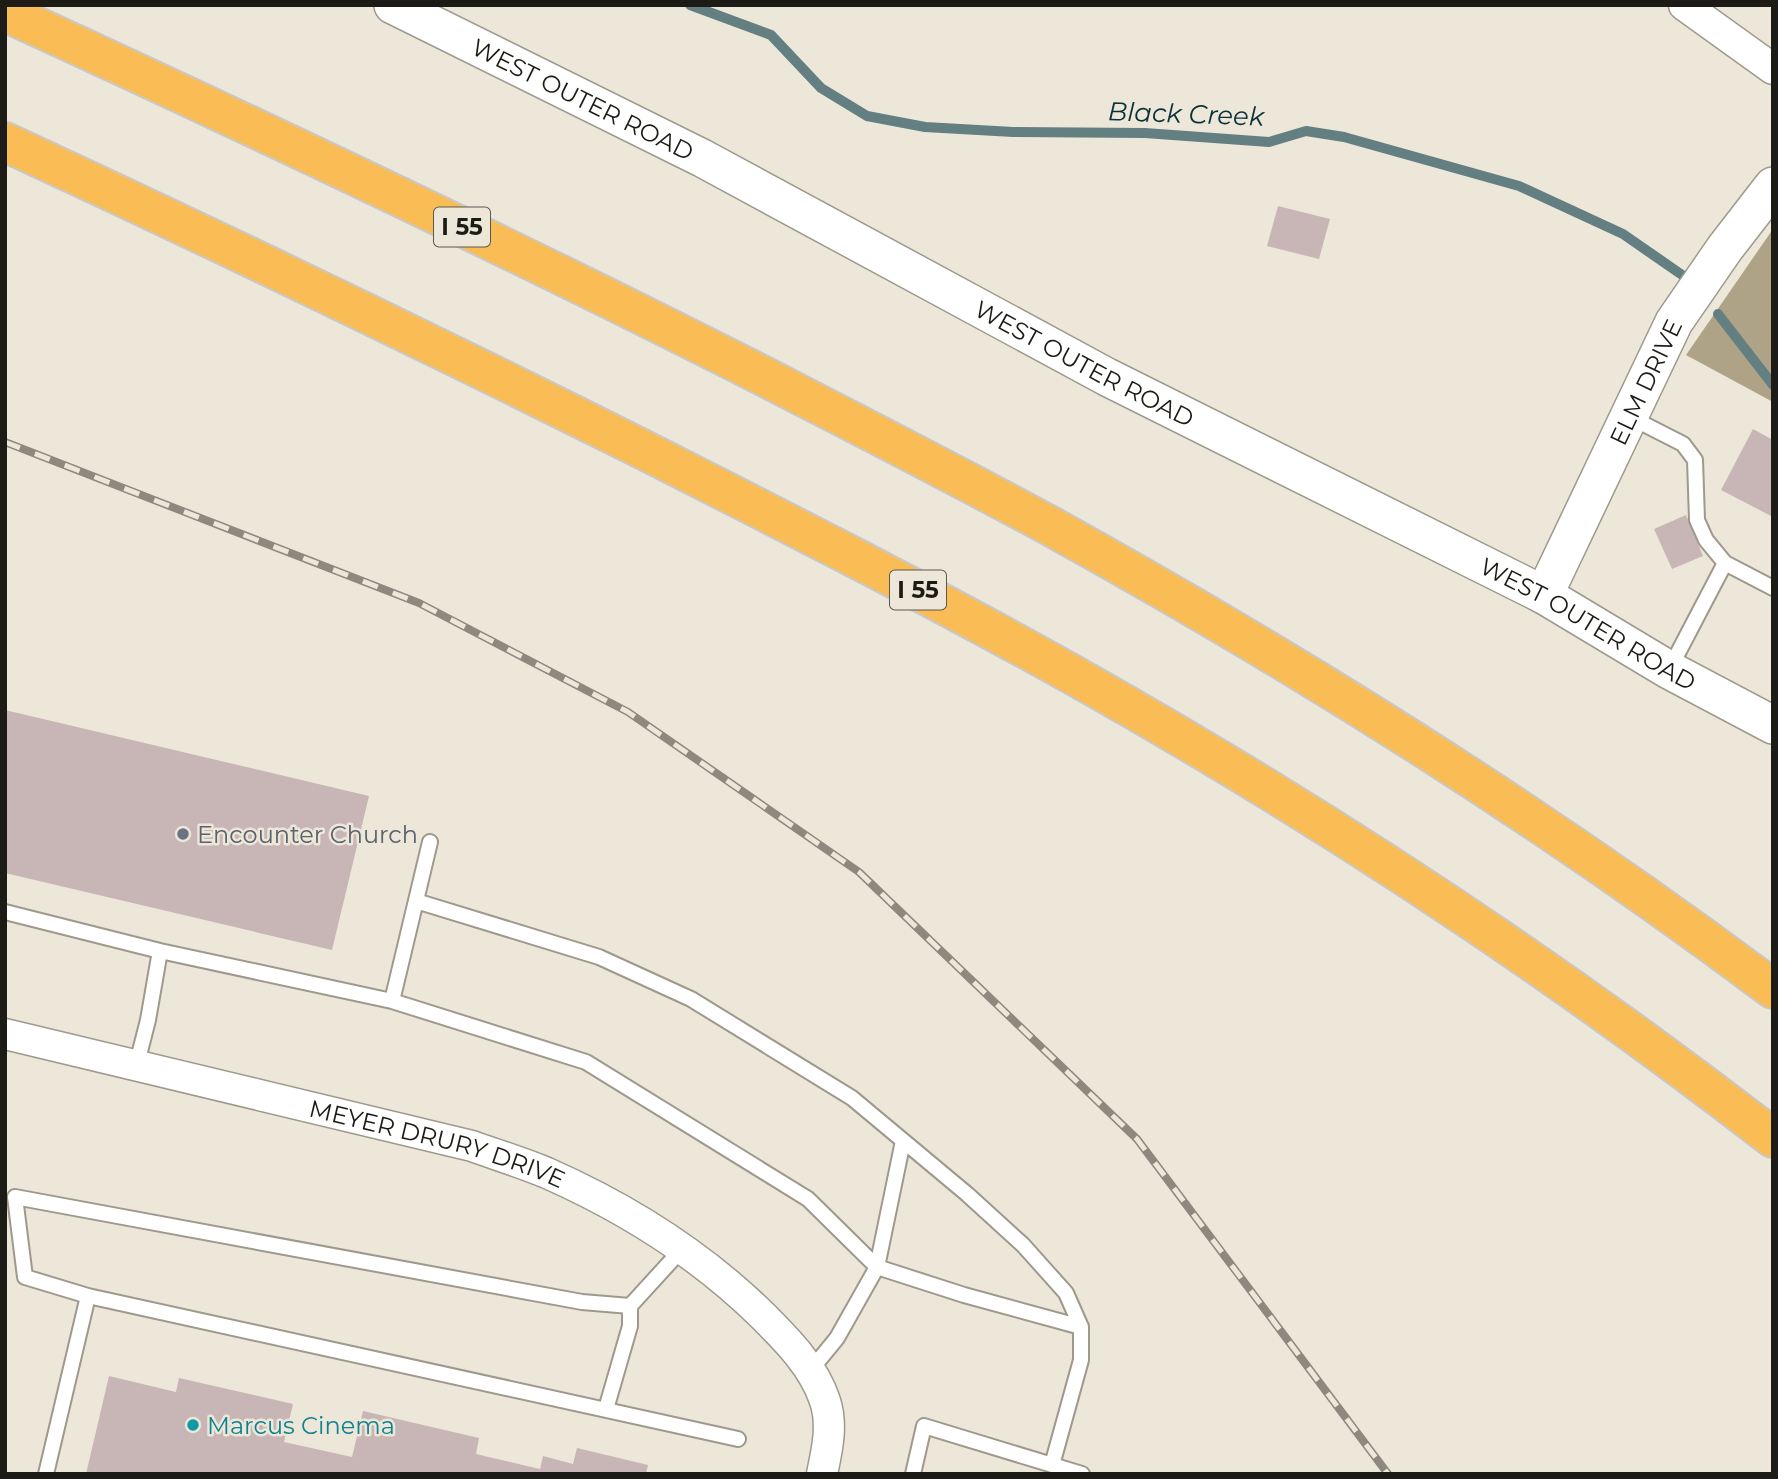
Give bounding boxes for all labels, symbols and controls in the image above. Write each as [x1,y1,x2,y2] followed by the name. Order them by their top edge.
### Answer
[467,32,699,166] street label: WEST OUTER ROAD
[1107,95,1266,133] water label: Black Creek
[434,208,490,246] road number: I 55
[970,294,1199,433] street label: WEST OUTER ROAD
[1603,314,1688,450] street label: ELM DRIVE
[1475,551,1701,696] street label: WEST OUTER ROAD
[890,570,946,610] road number: I 55
[197,820,418,849] place label: Encounter Church
[175,826,191,842] marker: Encounter Church
[307,1093,570,1194] street label: MEYER DRURY DRIVE
[207,1411,395,1440] place label: Marcus Cinema
[185,1417,201,1433] marker: Marcus Cinema

